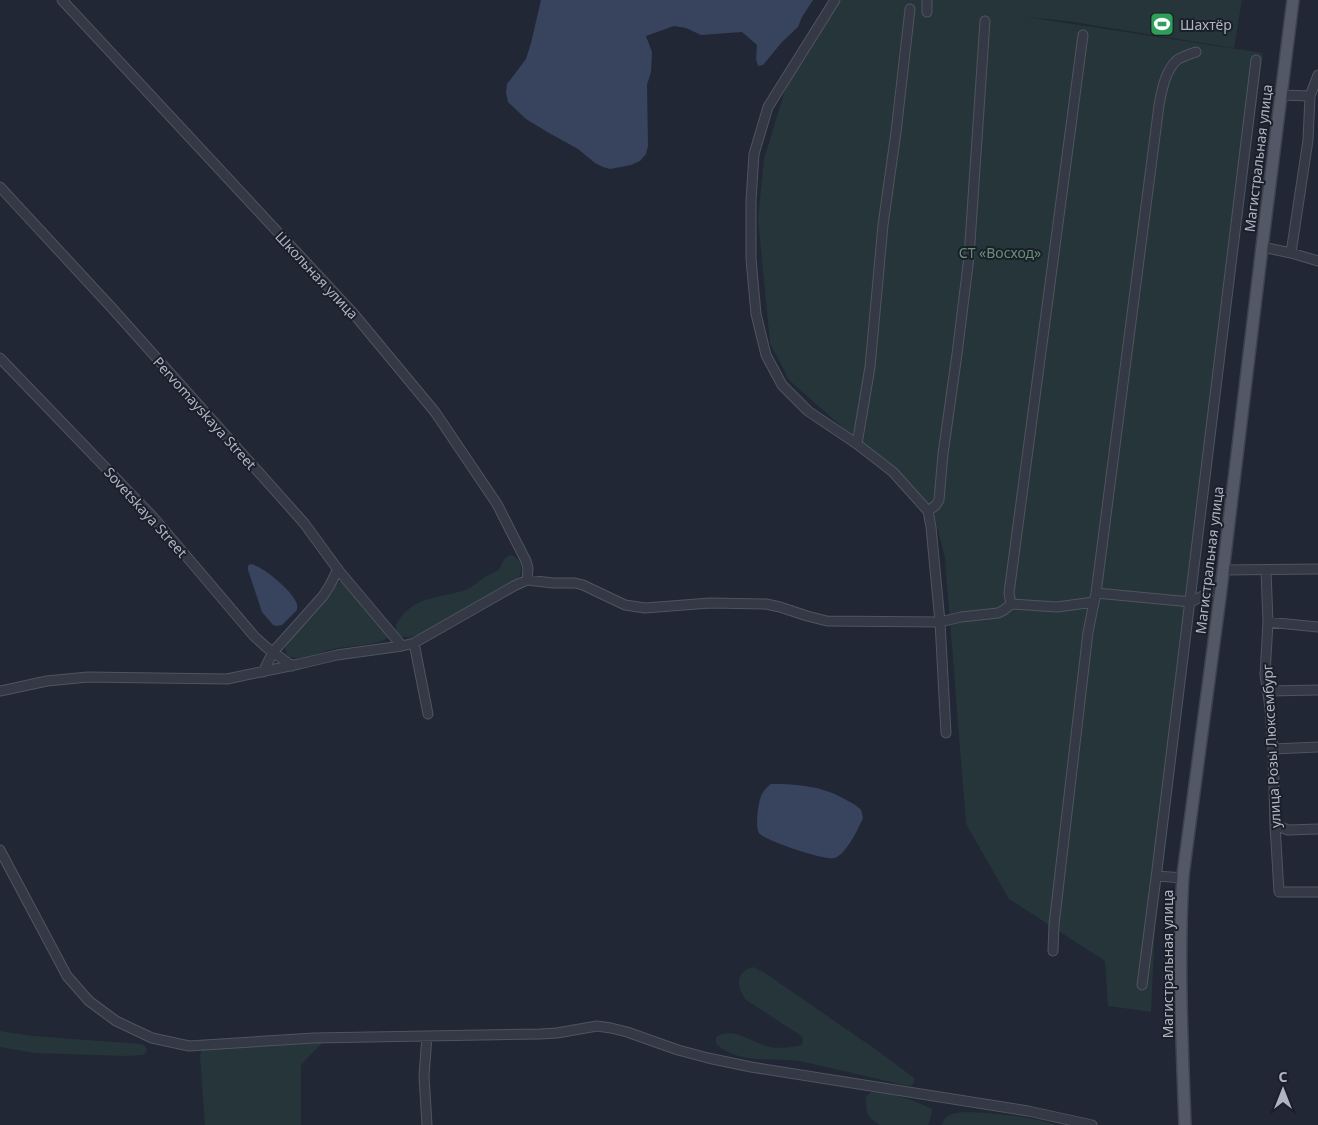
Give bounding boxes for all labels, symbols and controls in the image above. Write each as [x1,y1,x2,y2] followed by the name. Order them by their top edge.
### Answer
[1149,11,1175,37] sports icon: Шахтёр
[1180,15,1232,34] place label: Шахтёр
[1240,83,1276,233] street label: Магистральная улица
[271,227,363,323] street label: Школьная улица
[959,243,1041,262] park label: СТ «Восход»
[149,353,261,473] street label: Pervomayskaya Street
[100,463,192,561] street label: Sovetskaya Street
[1191,485,1227,635] street label: Магистральная улица
[1257,664,1285,828] street label: улица Розы Люксембург
[1158,890,1177,1038] street label: Магистральная улица
[1258,1065,1308,1115] north arrow
[1278,1067,1288,1086] text: С

